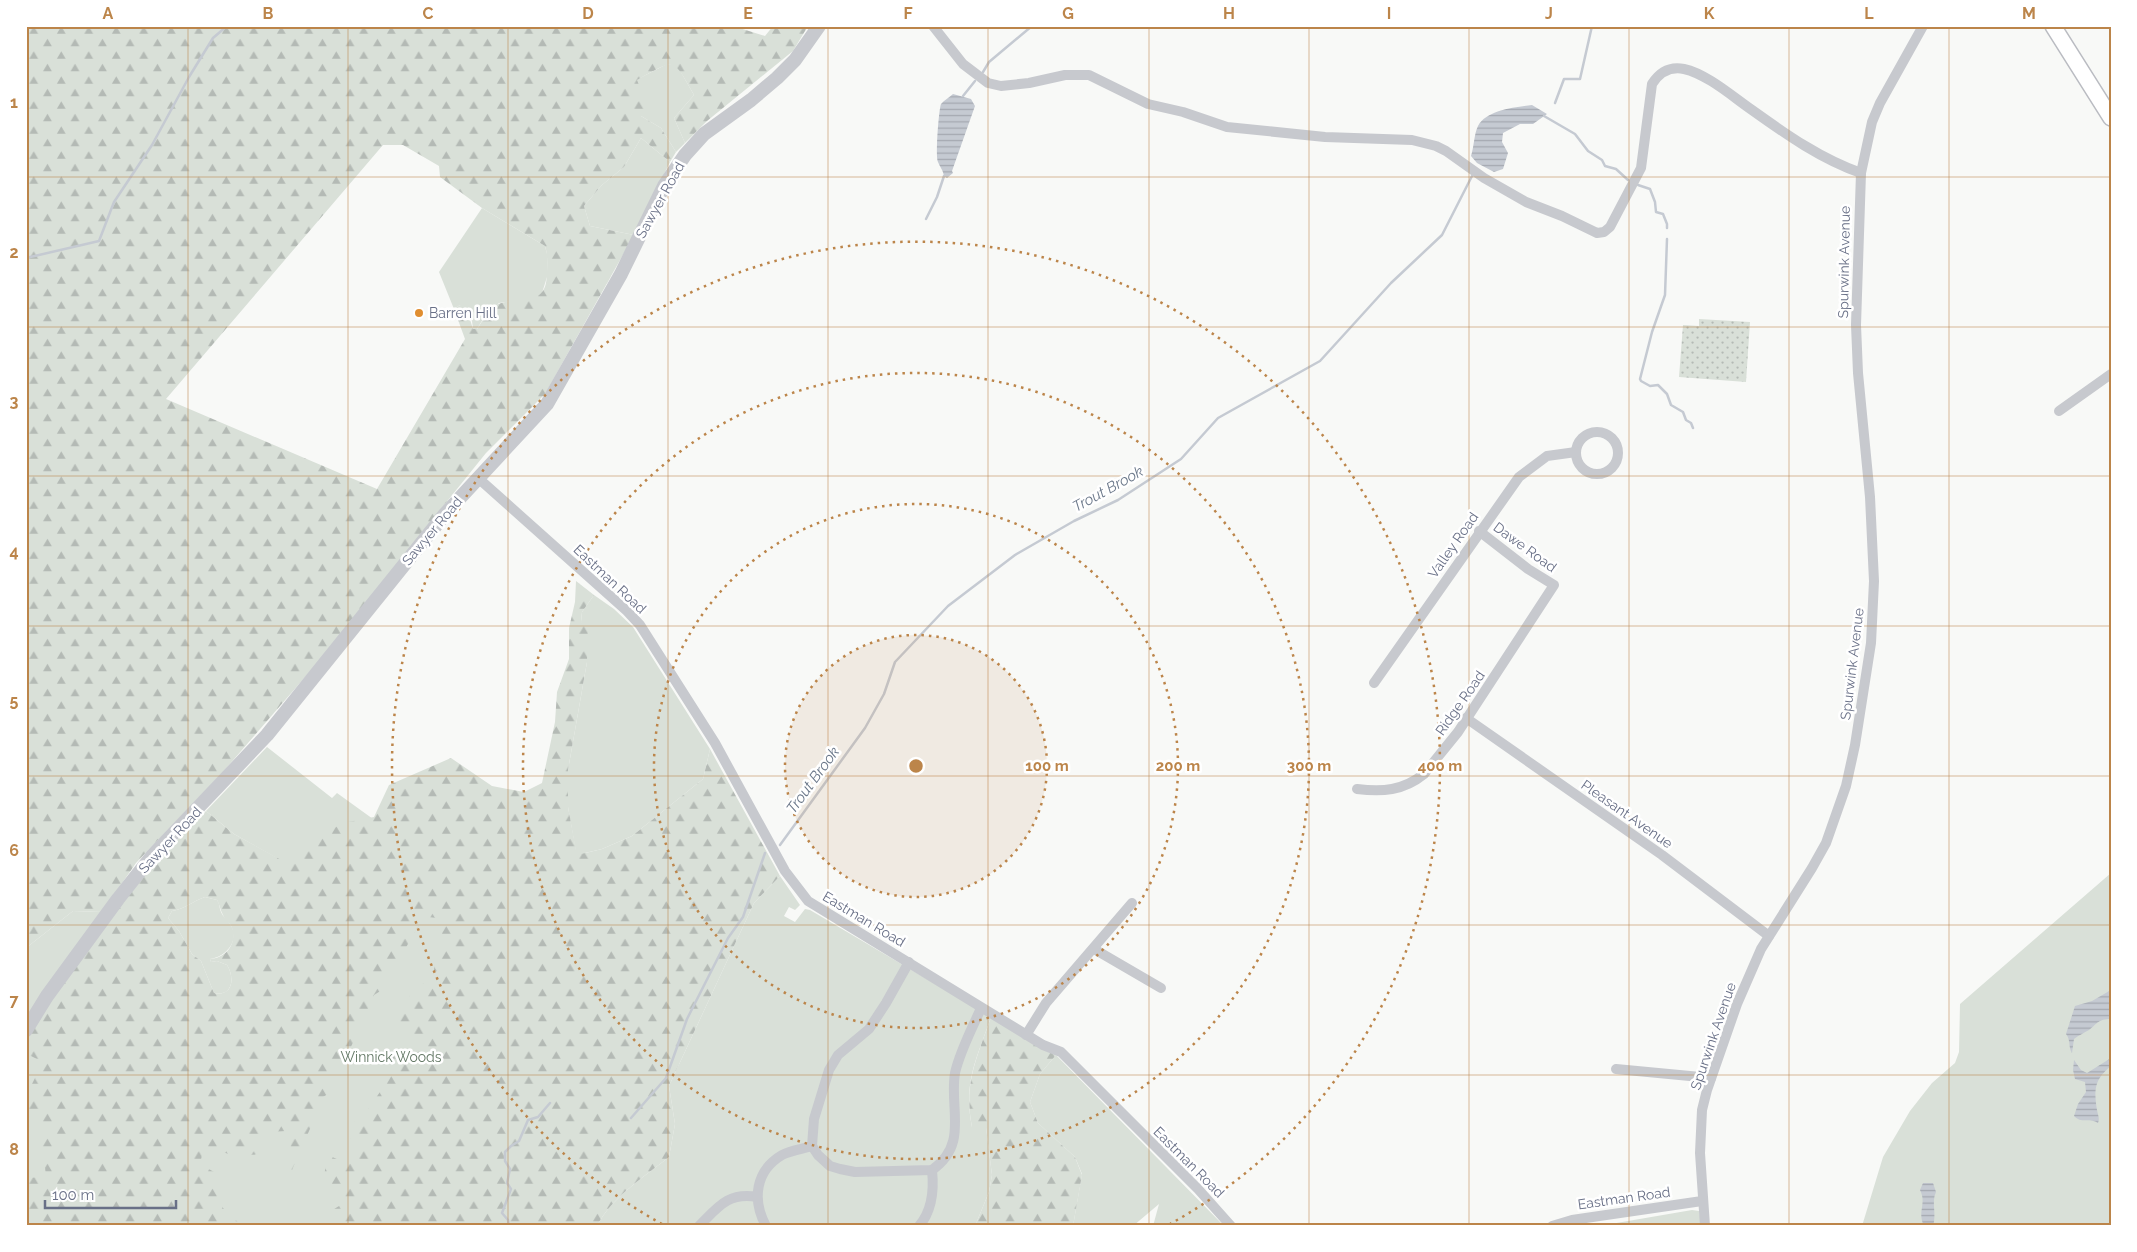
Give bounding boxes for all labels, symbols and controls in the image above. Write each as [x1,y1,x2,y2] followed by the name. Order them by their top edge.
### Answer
[103,4,114,23] text: A
[263,4,274,23] text: B
[423,4,434,23] text: C
[582,4,594,23] text: D
[743,4,753,23] text: E
[903,4,913,23] text: F
[1062,4,1074,23] text: G
[1223,4,1235,23] text: H
[1387,4,1391,23] text: I
[1545,4,1553,23] text: J
[1704,4,1715,23] text: K
[1864,4,1874,23] text: L
[2022,4,2036,23] text: M
[10,93,18,112] text: 1
[633,159,687,241] street label: Sawyer Road
[1835,206,1853,318] street label: Spurwink Avenue
[9,243,19,262] text: 2
[429,305,497,321] place label: Barren Hill
[413,307,425,319] marker: Barren Hill
[10,392,19,411] text: 3
[1070,462,1146,516] water label: Trout Brook
[399,493,465,569] street label: Sawyer Road
[1425,509,1481,581] street label: Valley Road
[1490,519,1560,575] street label: Dawe Road
[570,541,650,617] street label: Eastman Road
[9,542,19,561] text: 4
[1837,607,1867,721] street label: Spurwink Avenue
[1432,668,1488,738] street label: Ridge Road
[10,691,19,710] text: 5
[783,743,843,817] water label: Trout Brook
[907,757,925,775] centre of rings
[1025,757,1069,775] text: 100 m
[1156,757,1200,775] text: 200 m
[1287,757,1331,775] text: 300 m
[1418,757,1462,775] text: 400 m
[1578,777,1676,851] street label: Pleasant Avenue
[135,804,205,876] street label: Sawyer Road
[9,841,19,860] text: 6
[820,888,908,950] street label: Eastman Road
[1687,980,1739,1092] street label: Spurwink Avenue
[10,991,19,1010] text: 7
[340,1049,442,1065] park label: Winnick Woods
[1150,1123,1228,1201] street label: Eastman Road
[9,1140,19,1159] text: 8
[45,1177,176,1209] scale bar
[1577,1184,1671,1212] street label: Eastman Road
[52,1186,94,1204] text: 100 m

